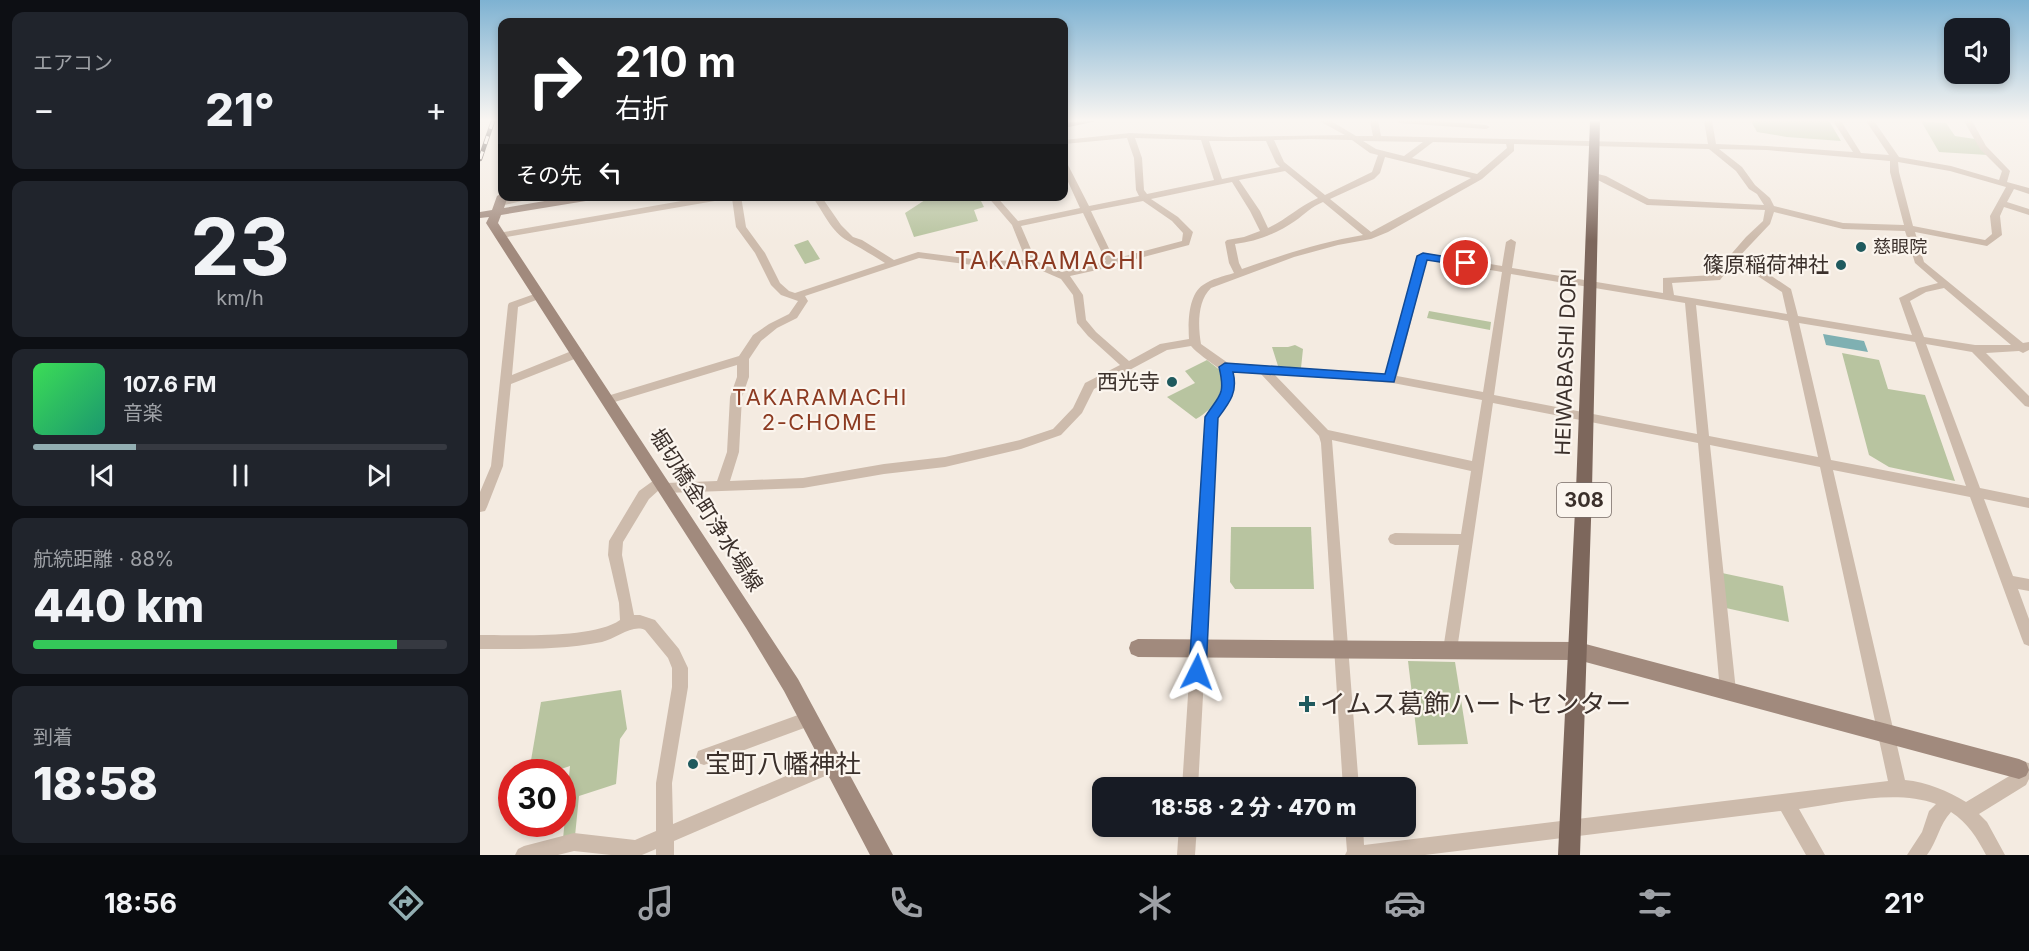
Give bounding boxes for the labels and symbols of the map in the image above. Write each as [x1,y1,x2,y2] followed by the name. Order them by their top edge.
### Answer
[1873,236,1927,257] place label: 慈眼院
[1440,237,1491,288] pin
[1854,240,1868,254] marker: 慈眼院
[955,246,1145,275] district label: TAKARAMACHI
[1703,252,1829,277] place label: 篠原稲荷神社
[1834,258,1848,272] marker: 篠原稲荷神社
[1550,268,1581,456] street label: HEIWABASHI DORI
[1097,369,1160,394] place label: 西光寺
[1165,375,1179,389] marker: 西光寺
[732,384,908,435] district label: TAKARAMACHI 2-CHOME
[644,424,768,596] street label: 堀切橋金町浄水場線
[1557,483,1611,517] road number: 308
[1165,640,1229,704] position arrow
[1320,688,1631,719] place label: イムス葛飾ハートセンター
[1298,695,1316,713] marker: イムス葛飾ハートセンター
[705,748,861,779] place label: 宝町八幡神社
[686,757,700,771] marker: 宝町八幡神社
[498,759,576,837] speed limit sign: 30

